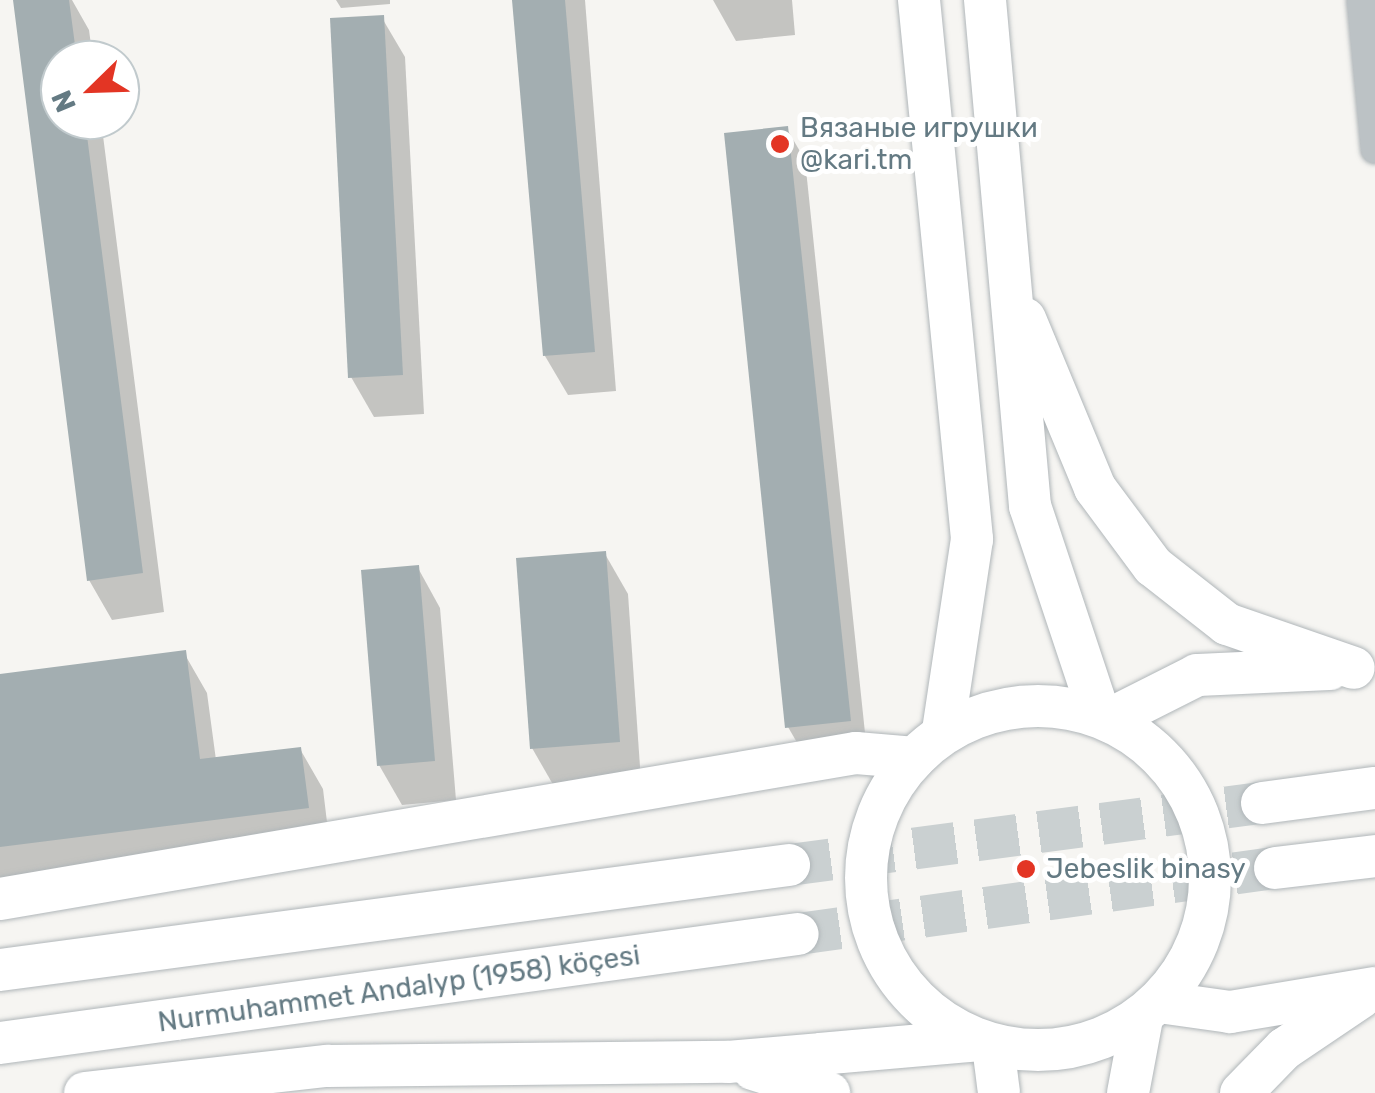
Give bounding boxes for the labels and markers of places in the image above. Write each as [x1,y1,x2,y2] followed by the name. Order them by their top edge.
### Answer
[800,111,1038,177] place label: Вязаные игрушки @kari.tm
[769,133,791,155] marker: Вязаные игрушки @kari.tm
[1046,852,1246,886] place label: Jebeslik binasy
[1015,858,1037,880] marker: Jebeslik binasy

